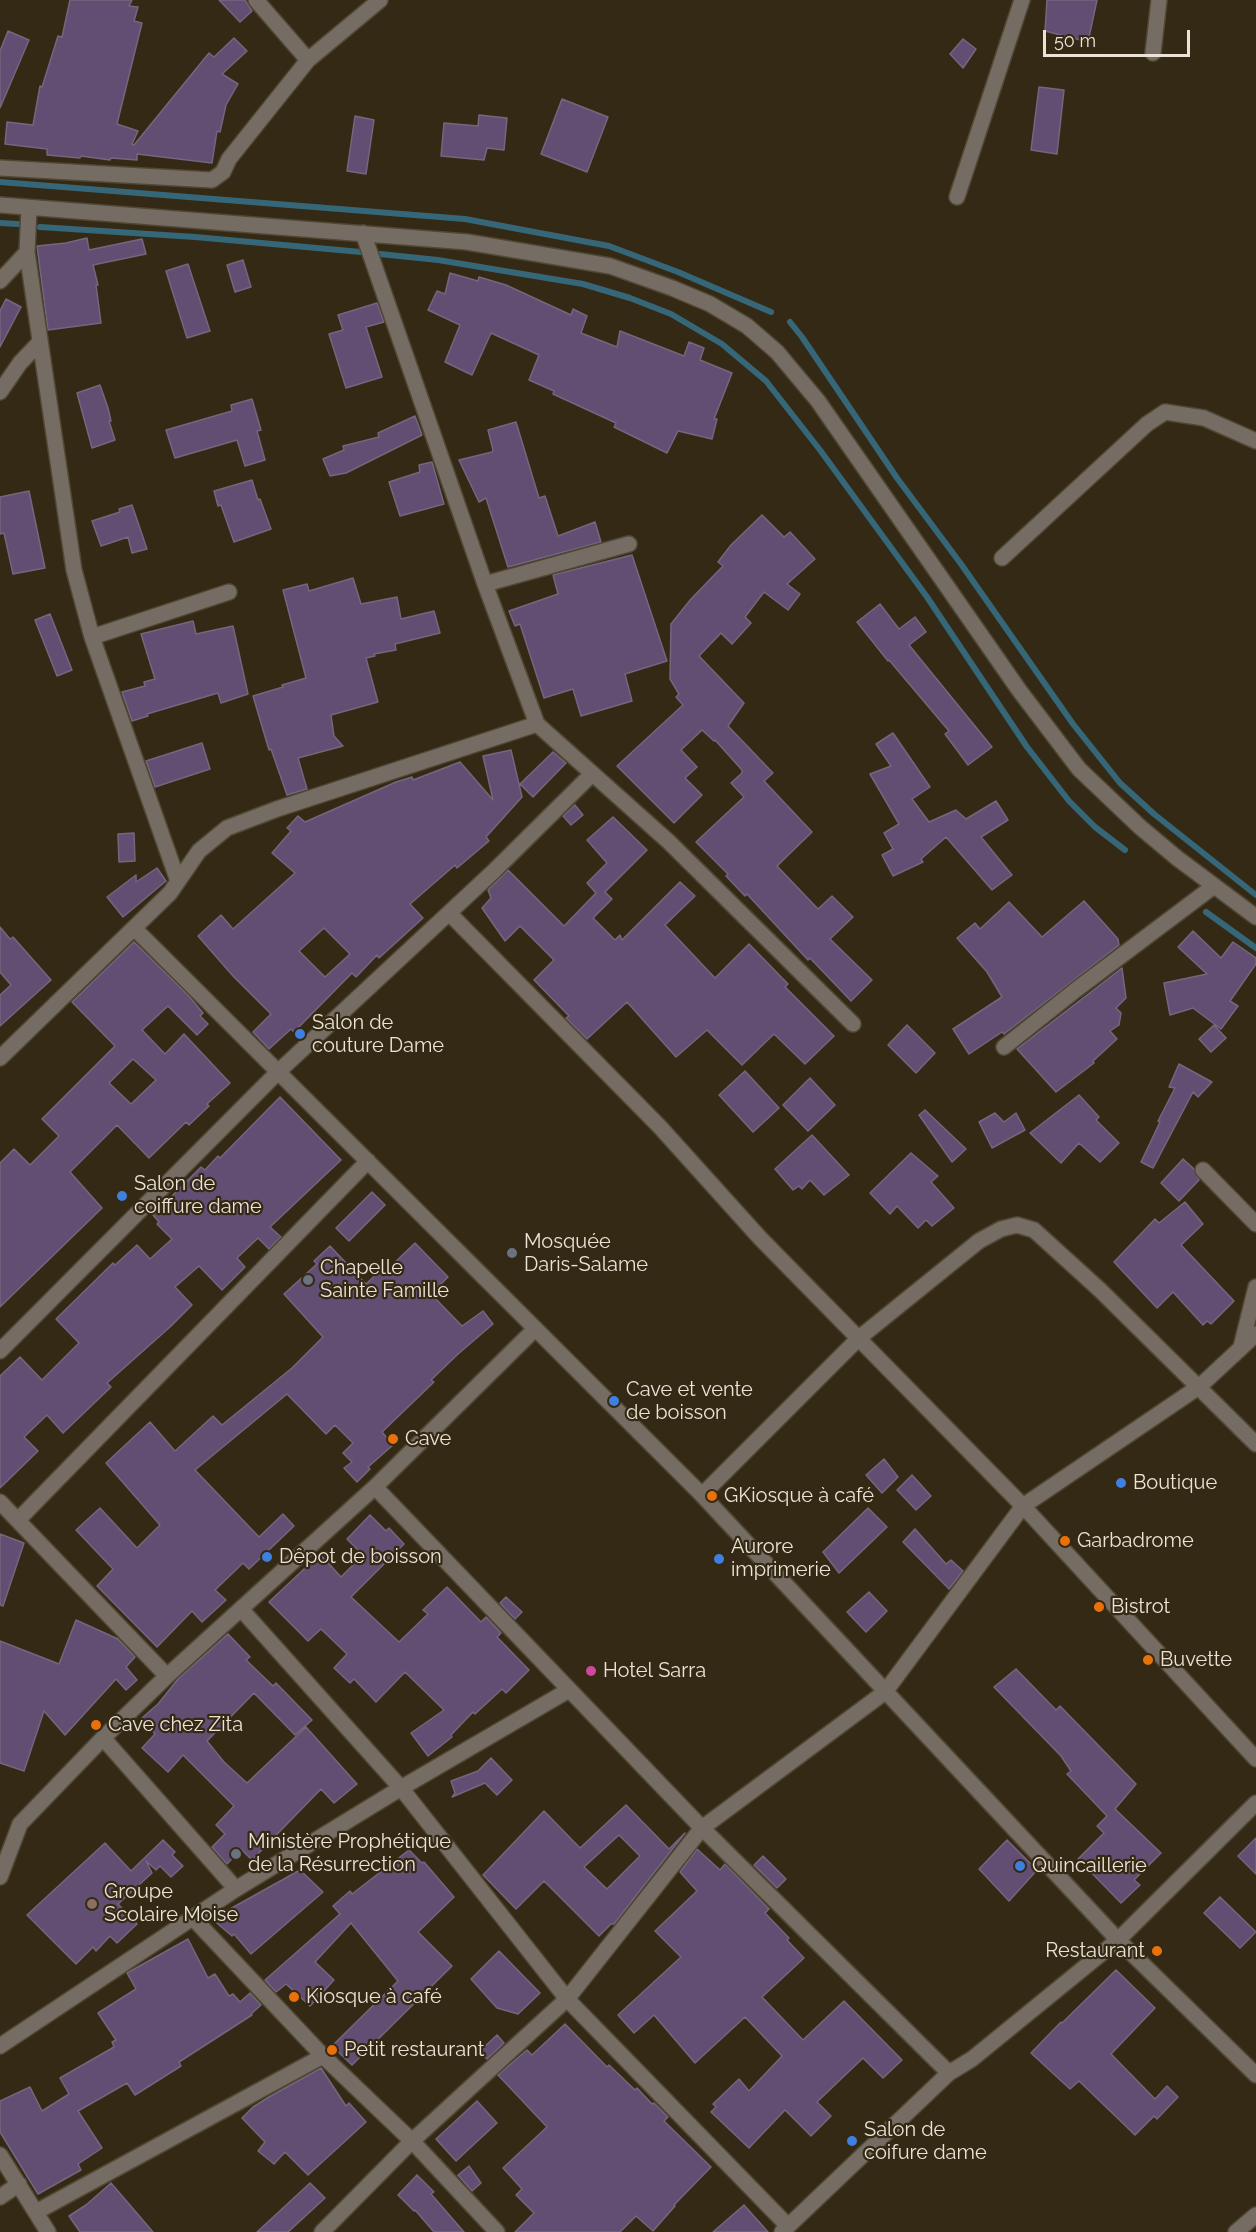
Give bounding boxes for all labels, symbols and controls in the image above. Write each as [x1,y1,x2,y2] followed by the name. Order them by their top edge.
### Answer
[1046,18,1193,56] scale bar
[1054,30,1096,51] text: 50 m
[312,1011,444,1058] place label: Salon de couture Dame
[293,1027,307,1041] marker: Salon de couture Dame
[134,1172,262,1219] place label: Salon de coiffure dame
[115,1189,129,1203] marker: Salon de coiffure dame
[524,1230,648,1277] place label: Mosquée Daris-Salame
[505,1246,519,1260] marker: Mosquée Daris-Salame
[320,1256,449,1303] place label: Chapelle Sainte Famille
[301,1273,315,1287] marker: Chapelle Sainte Famille
[626,1378,753,1425] place label: Cave et vente de boisson
[607,1394,621,1408] marker: Cave et vente de boisson
[405,1427,451,1451] place label: Cave
[386,1432,400,1446] marker: Cave
[1133,1471,1217,1495] place label: Boutique
[1114,1476,1128,1490] marker: Boutique
[724,1484,874,1508] place label: GKiosque à café
[705,1489,719,1503] marker: GKiosque à café
[1077,1529,1194,1553] place label: Garbadrome
[1058,1534,1072,1548] marker: Garbadrome
[731,1535,831,1582] place label: Aurore imprimerie
[279,1545,442,1569] place label: Dêpot de boisson
[260,1550,274,1564] marker: Dêpot de boisson
[712,1552,726,1566] marker: Aurore imprimerie
[1111,1595,1170,1619] place label: Bistrot
[1092,1600,1106,1614] marker: Bistrot
[1160,1648,1232,1672] place label: Buvette
[1141,1653,1155,1667] marker: Buvette
[603,1659,706,1683] place label: Hotel Sarra
[584,1664,598,1678] marker: Hotel Sarra
[108,1713,243,1737] place label: Cave chez Zita
[89,1718,103,1732] marker: Cave chez Zita
[248,1830,451,1877] place label: Ministère Prophétique de la Résurrection
[229,1847,243,1861] marker: Ministère Prophétique de la Résurrection
[1032,1854,1147,1878] place label: Quincaillerie
[1013,1859,1027,1873] marker: Quincaillerie
[104,1880,238,1927] place label: Groupe Scolaire Moise
[85,1897,99,1911] marker: Groupe Scolaire Moise
[1045,1939,1145,1963] place label: Restaurant
[1150,1944,1164,1958] marker: Restaurant
[306,1985,442,2009] place label: Kiosque à café
[287,1990,301,2004] marker: Kiosque à café
[344,2038,484,2062] place label: Petit restaurant
[325,2043,339,2057] marker: Petit restaurant
[864,2118,987,2165] place label: Salon de coifure dame
[845,2134,859,2148] marker: Salon de coifure dame

